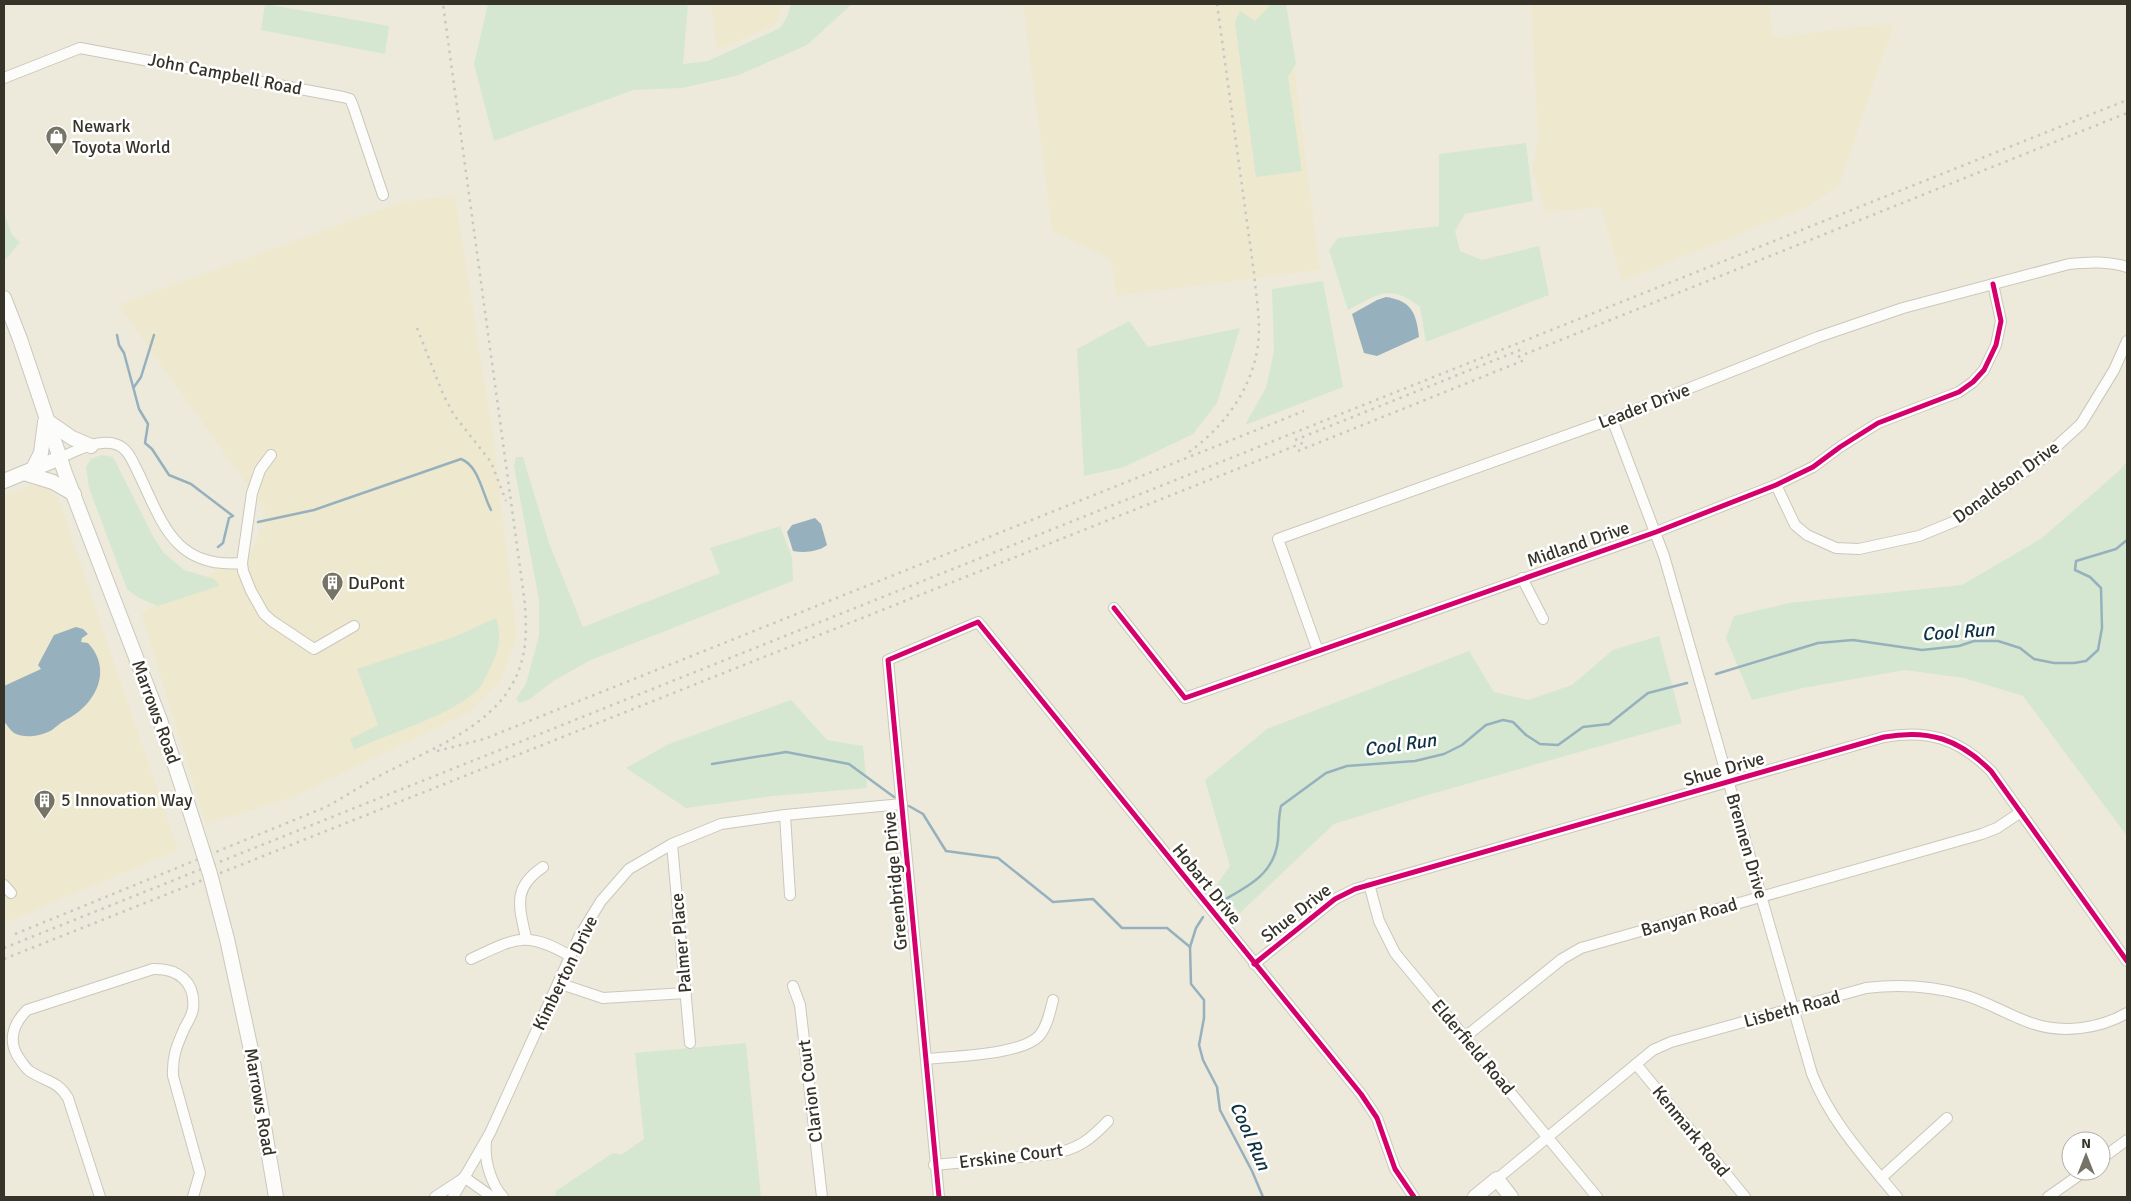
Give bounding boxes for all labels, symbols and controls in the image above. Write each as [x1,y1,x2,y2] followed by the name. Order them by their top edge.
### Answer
[146,48,304,100] street label: John Campbell Road
[72,115,171,158] place label: Newark Toyota World
[44,124,68,155] shop icon: Newark Toyota World
[1595,378,1693,434] street label: Leader Drive
[1949,436,2063,528] street label: Donaldson Drive
[1524,516,1632,572] street label: Midland Drive
[320,571,344,602] building icon: DuPont
[348,572,405,594] place label: DuPont
[1921,617,1996,647] water label: Cool Run
[127,657,185,767] street label: Marrows Road
[1362,728,1438,762] water label: Cool Run
[1681,747,1767,791] street label: Shue Drive
[33,788,57,819] building icon: 5 Innovation Way
[61,789,193,811] place label: 5 Innovation Way
[1721,791,1773,901] street label: Brennen Drive
[878,811,912,951] street label: Greenbridge Drive
[1168,839,1246,929] street label: Hobart Drive
[1257,879,1335,947] street label: Shue Drive
[666,892,696,994] street label: Palmer Place
[1638,893,1740,941] street label: Banyan Road
[528,912,602,1034] street label: Kimberton Drive
[1741,986,1843,1032] street label: Lisbeth Road
[1427,995,1519,1099] street label: Elderfield Road
[793,1038,827,1144] street label: Clarion Court
[240,1046,280,1158] street label: Marrows Road
[1648,1081,1734,1181] street label: Kenmark Road
[1224,1098,1276,1175] water label: Cool Run
[2061,1131,2111,1181] north arrow
[2081,1135,2091,1152] text: N
[958,1139,1064,1173] street label: Erskine Court

